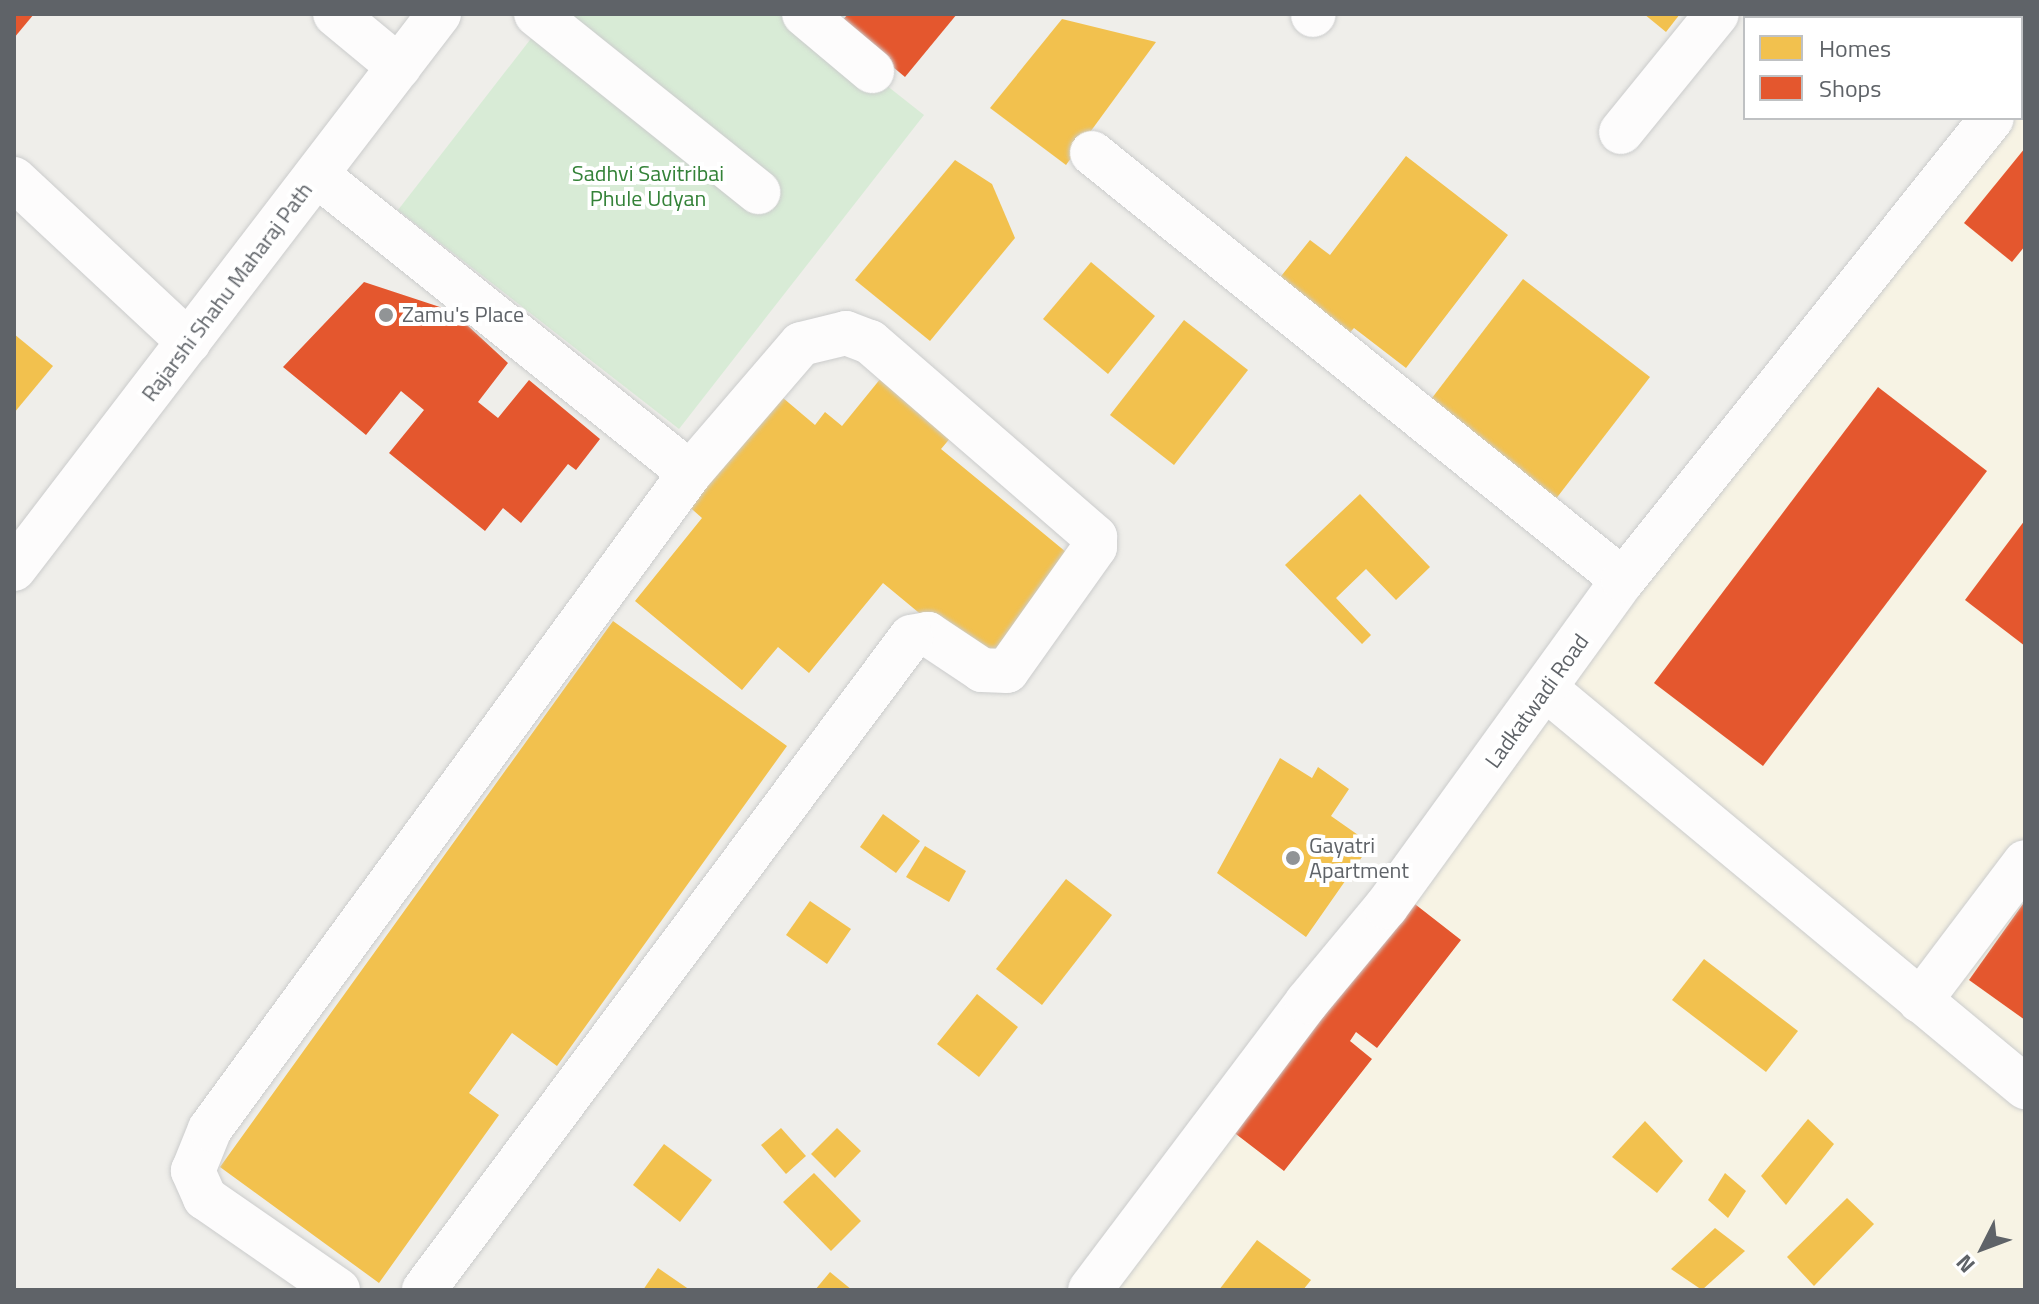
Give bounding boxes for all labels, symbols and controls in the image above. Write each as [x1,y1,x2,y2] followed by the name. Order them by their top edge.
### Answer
[1743,16,2023,120] legend
[1819,30,1891,66] text: Homes
[1819,70,1881,106] text: Shops
[572,160,724,212] park label: Sadhvi Savitribai Phule Udyan
[136,177,318,407] street label: Rajarshi Shahu Maharaj Path
[402,302,524,328] place label: Zamu's Place
[377,306,395,324] marker: Zamu's Place
[1480,629,1594,773] street label: Ladkatwadi Road
[1309,832,1409,884] place label: Gayatri Apartment
[1284,849,1302,867] marker: Gayatri Apartment
[1943,1208,2023,1288] north arrow
[1947,1247,1983,1281] text: N

